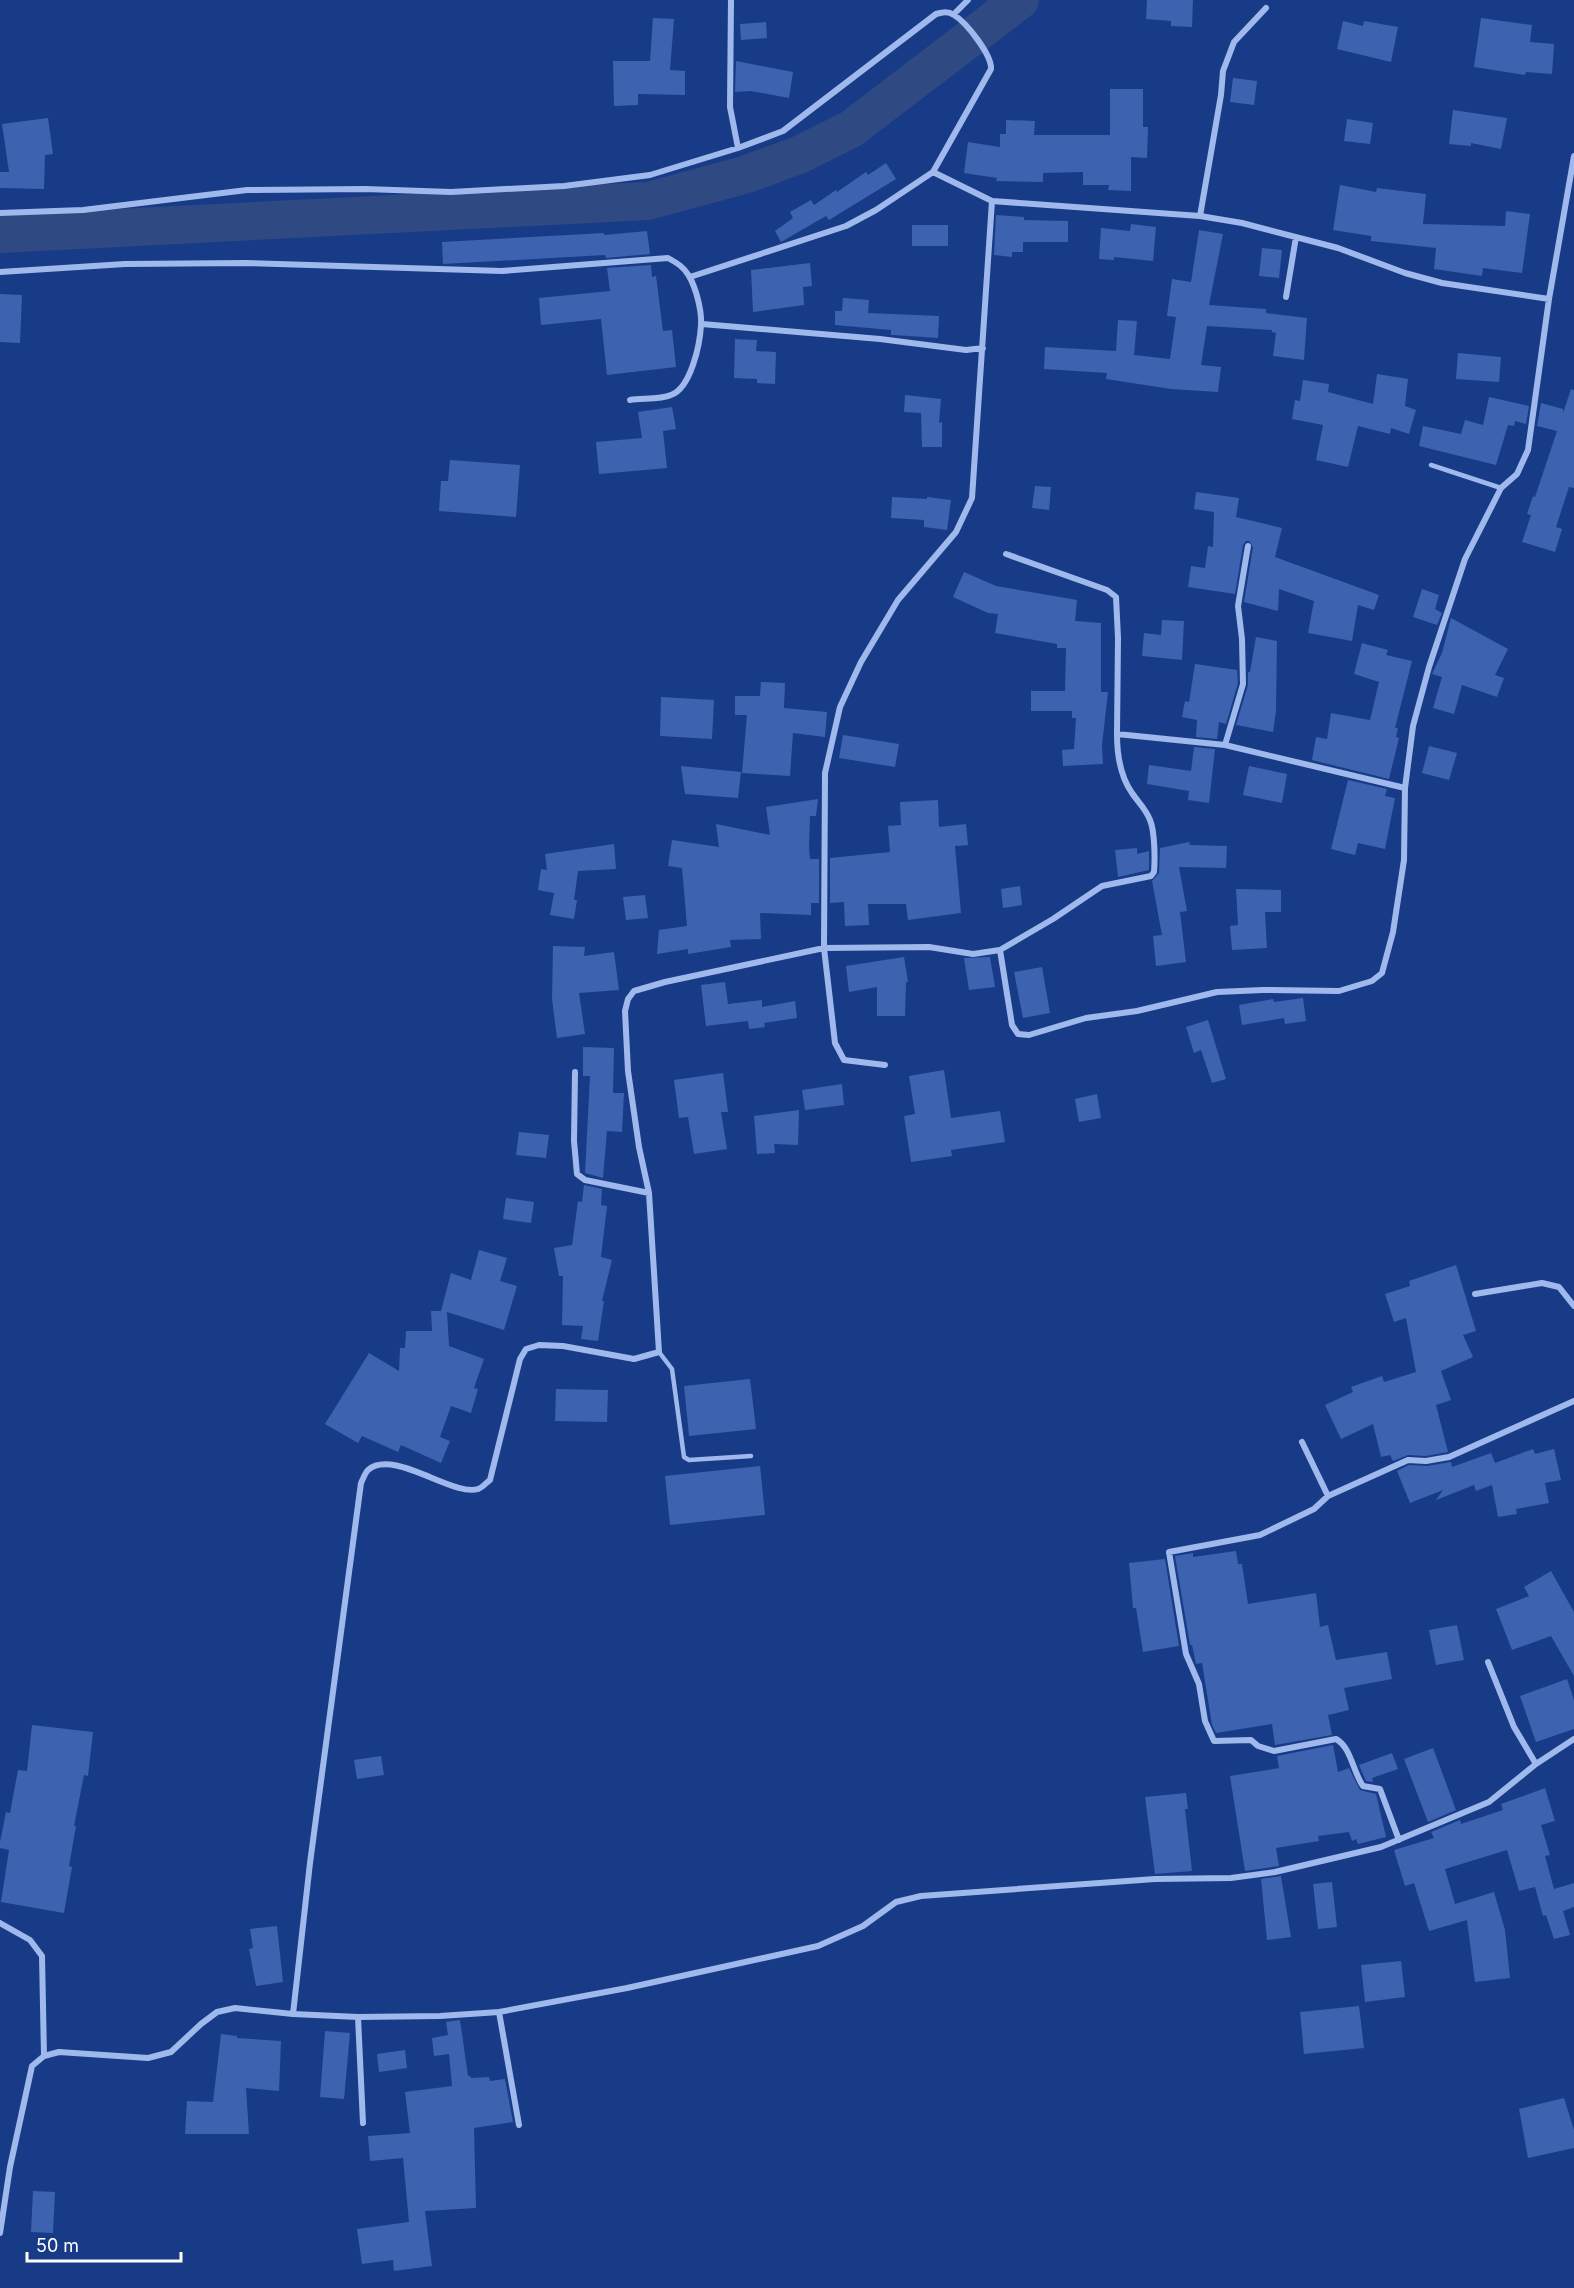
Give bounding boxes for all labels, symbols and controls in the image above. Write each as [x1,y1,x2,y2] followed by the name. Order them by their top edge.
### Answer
[27,2225,182,2263] scale bar
[36,2235,79,2256] text: 50 m

